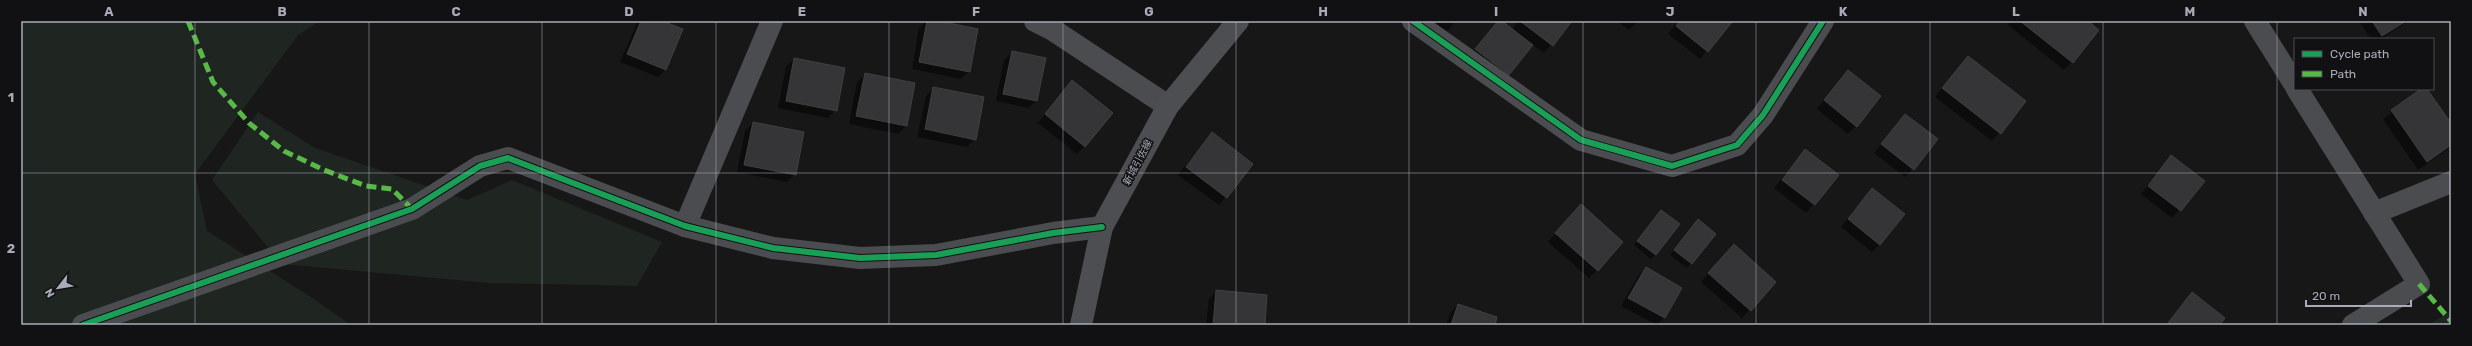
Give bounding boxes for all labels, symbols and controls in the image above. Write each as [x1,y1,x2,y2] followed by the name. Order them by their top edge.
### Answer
[104,4,114,19] text: A
[277,4,287,19] text: B
[451,4,461,19] text: C
[624,4,634,19] text: D
[798,4,806,19] text: E
[972,4,980,19] text: F
[1144,4,1154,19] text: G
[1318,4,1328,19] text: H
[1494,4,1498,19] text: I
[1666,4,1674,19] text: J
[1839,4,1848,19] text: K
[2012,4,2020,19] text: L
[2185,4,2195,19] text: M
[2358,4,2368,19] text: N
[2294,38,2434,90] legend
[2330,47,2389,61] text: Cycle path
[2330,67,2356,81] text: Path
[8,90,14,105] text: 1
[1121,138,1155,187] street label: 新城引佐線
[7,241,15,256] text: 2
[38,268,78,308] north arrow
[2306,282,2411,308] scale bar
[42,286,57,300] text: N
[2312,289,2340,303] text: 20 m

